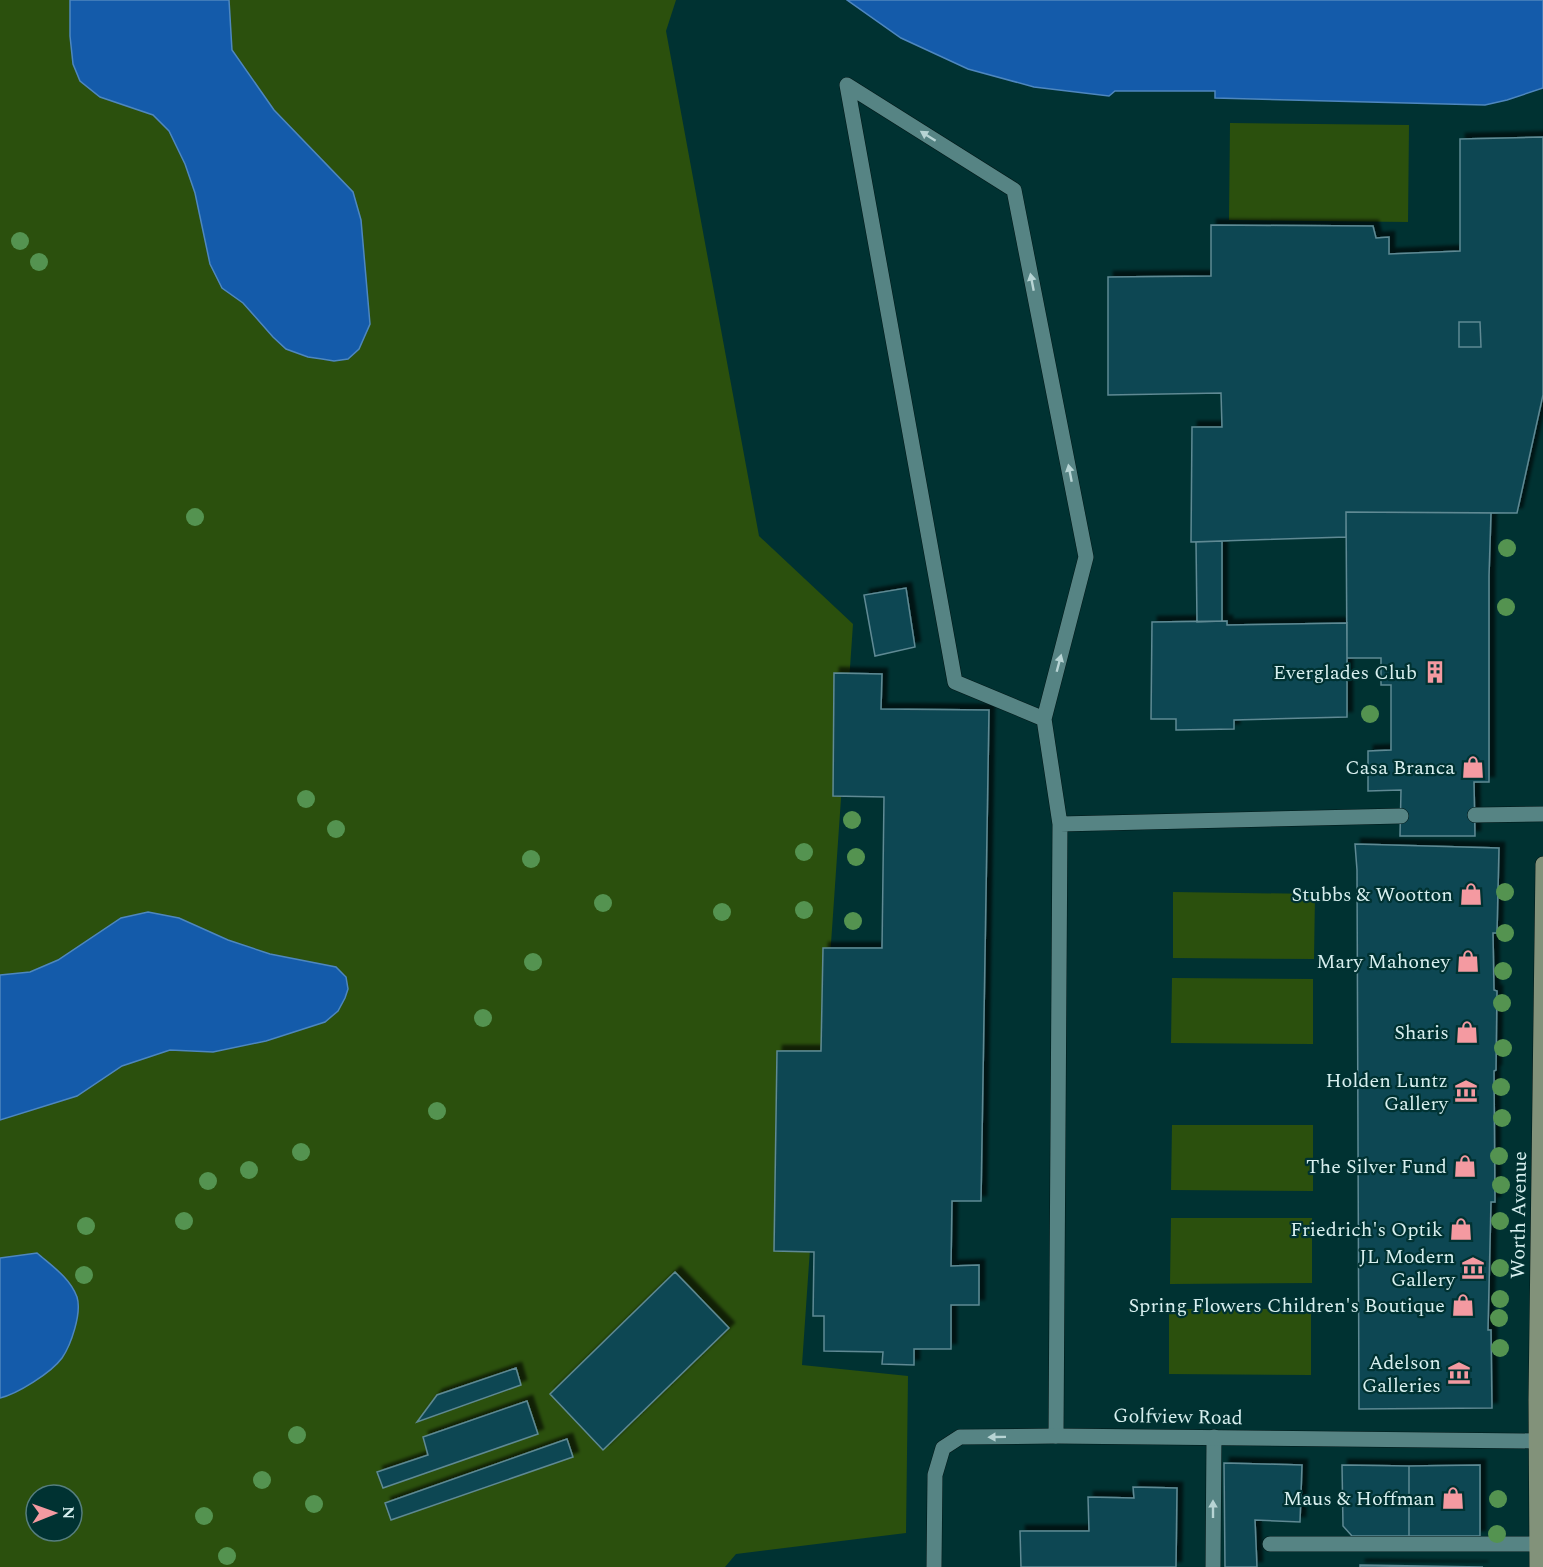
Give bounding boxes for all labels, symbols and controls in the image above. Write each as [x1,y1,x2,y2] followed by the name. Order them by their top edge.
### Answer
[920,131,936,142] one-way arrow
[1027,272,1036,291] one-way arrow
[1065,463,1074,482] one-way arrow
[1054,654,1064,672] one-way arrow
[1273,658,1417,688] place label: Everglades Club
[1422,659,1448,685] building icon: Everglades Club
[1345,753,1455,783] place label: Casa Branca
[1460,754,1486,780] shop icon: Casa Branca
[1292,880,1453,910] place label: Stubbs & Wootton
[1458,881,1484,907] shop icon: Stubbs & Wootton
[1316,947,1451,977] place label: Mary Mahoney
[1455,948,1481,974] shop icon: Mary Mahoney
[1394,1018,1449,1048] place label: Sharis
[1454,1019,1480,1045] shop icon: Sharis
[1325,1066,1449,1119] place label: Holden Luntz Gallery
[1453,1078,1479,1104] museum icon: Holden Luntz Gallery
[1503,1151,1535,1279] street label: Worth Avenue
[1306,1152,1447,1182] place label: The Silver Fund
[1452,1153,1478,1179] shop icon: The Silver Fund
[1290,1215,1443,1245] place label: Friedrich's Optik
[1448,1216,1474,1242] shop icon: Friedrich's Optik
[1359,1242,1456,1295] place label: JL Modern Gallery
[1460,1255,1486,1281] museum icon: JL Modern Gallery
[1128,1291,1445,1321] place label: Spring Flowers Children's Boutique
[1450,1292,1476,1318] shop icon: Spring Flowers Children's Boutique
[1362,1348,1441,1401] place label: Adelson Galleries
[1446,1360,1472,1386] museum icon: Adelson Galleries
[1113,1401,1243,1433] street label: Golfview Road
[988,1432,1007,1442] one-way arrow
[24,1483,84,1543] north arrow
[1283,1484,1435,1514] place label: Maus & Hoffman
[1440,1485,1466,1511] shop icon: Maus & Hoffman
[1209,1499,1218,1518] one-way arrow
[56,1506,80,1519] text: N

